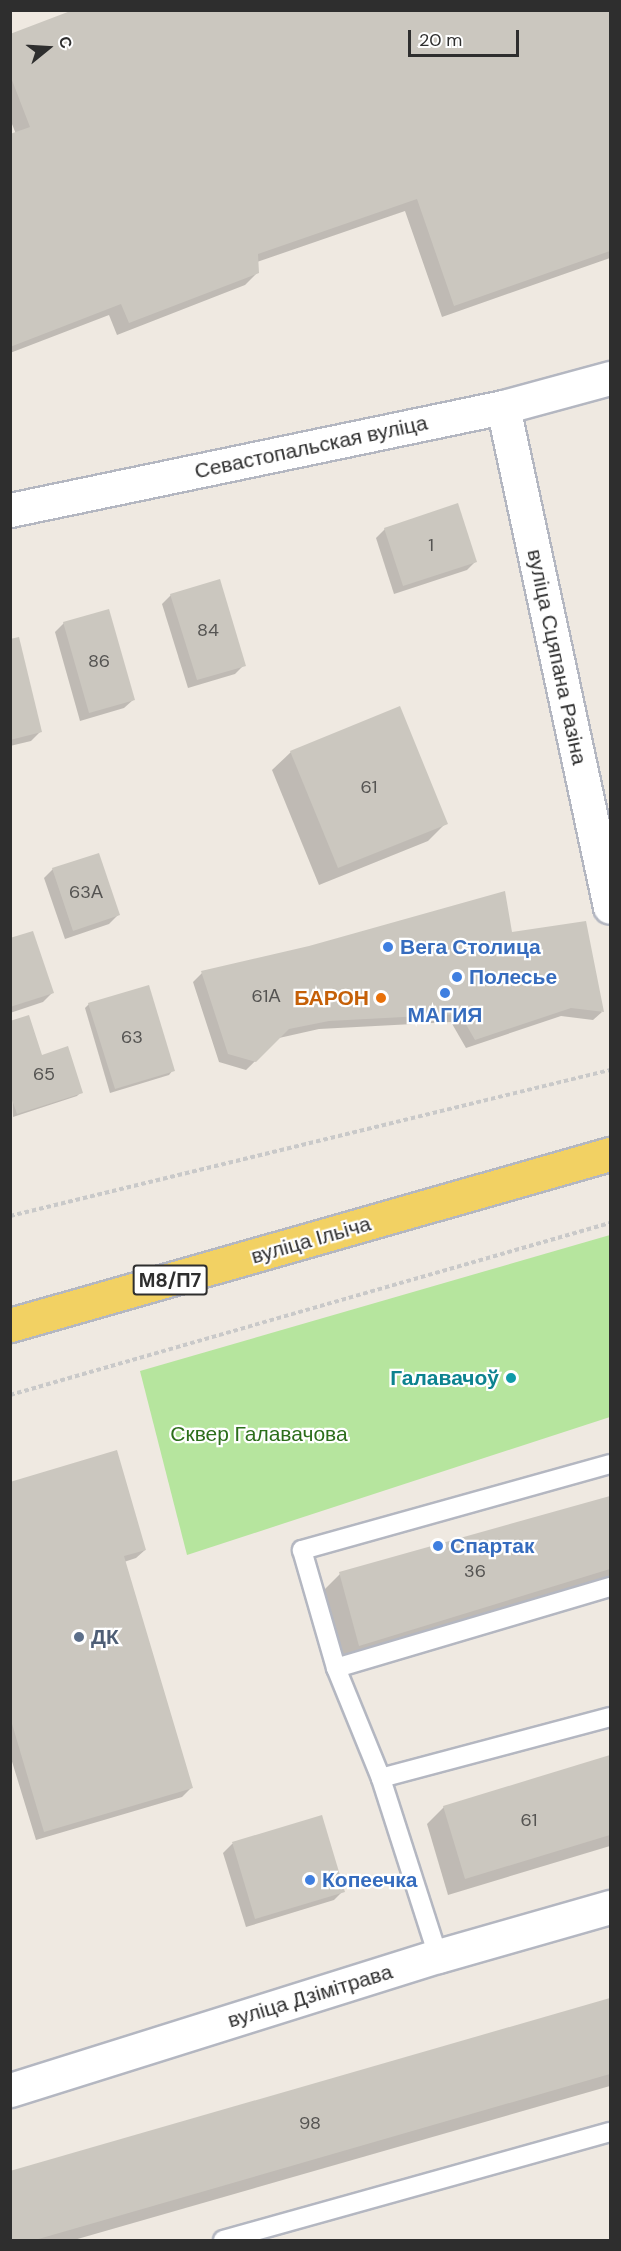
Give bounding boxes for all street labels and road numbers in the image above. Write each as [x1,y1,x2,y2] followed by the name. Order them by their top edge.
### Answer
[192,410,430,484] street label: Севастопальская вуліца
[522,547,592,767] street label: вуліца Сцяпана Разіна
[248,1211,374,1269] street label: вуліца Ільіча
[132,1263,207,1297] road number: М8/П7
[225,1959,395,2033] street label: вуліца Дзімітрава

